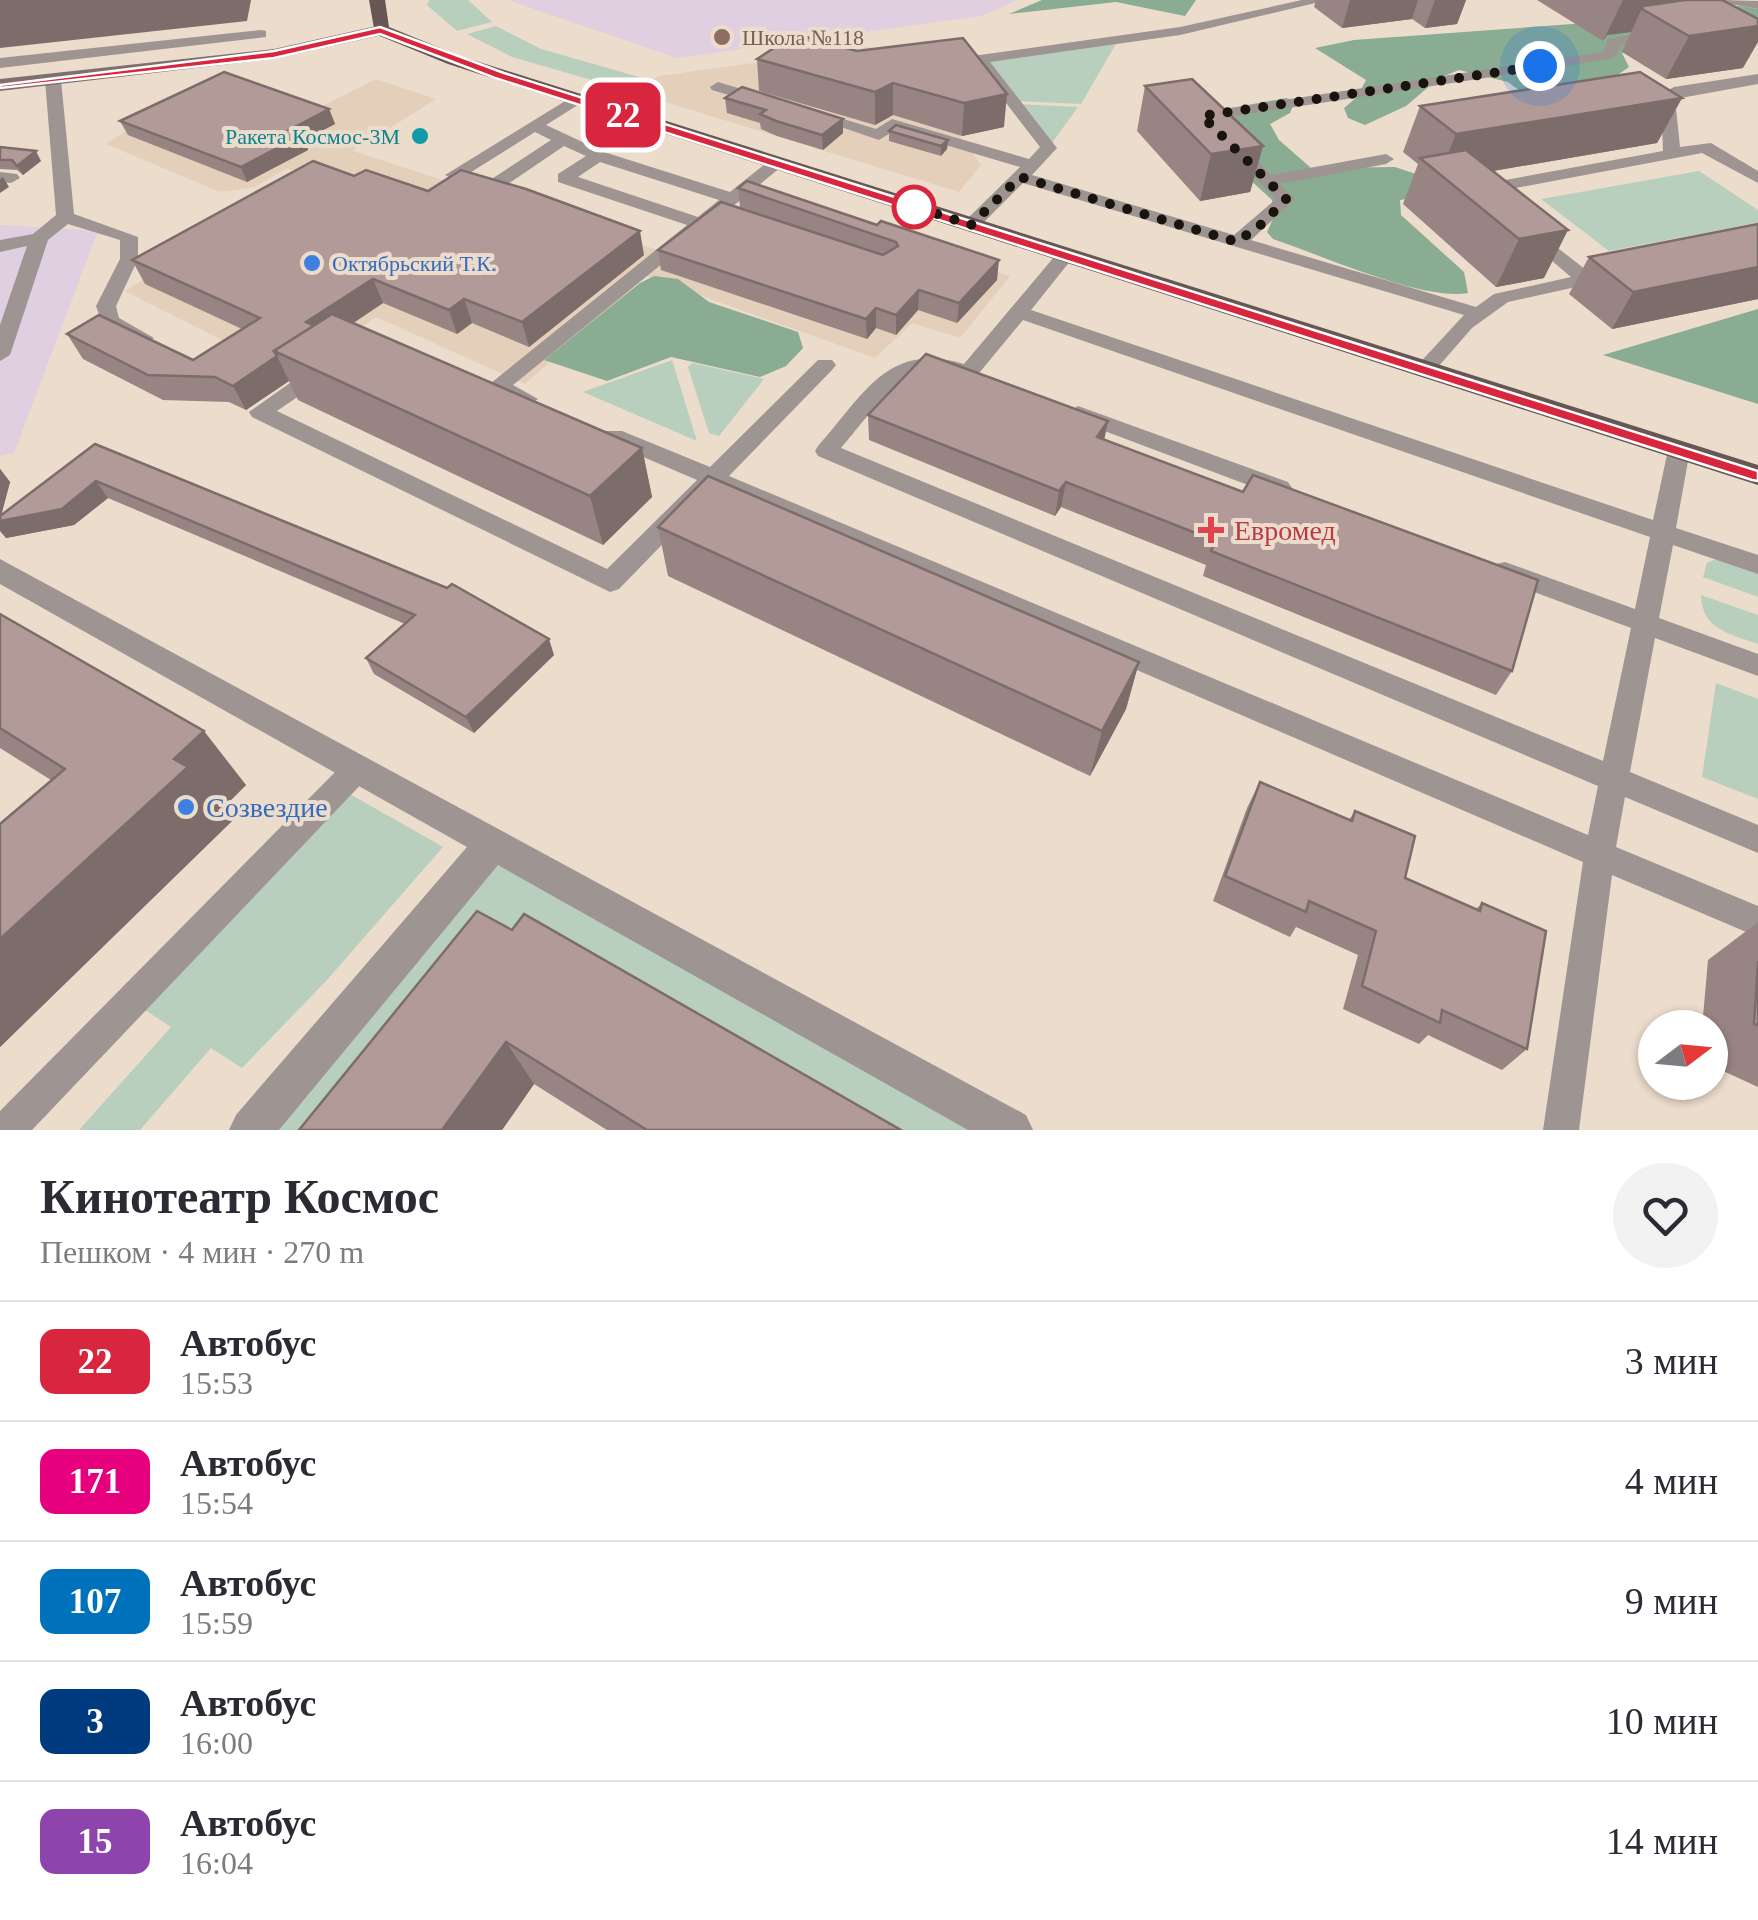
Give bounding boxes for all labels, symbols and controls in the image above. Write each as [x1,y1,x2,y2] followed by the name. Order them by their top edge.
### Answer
[742,25,864,50] place label: Школа №118
[711,26,733,48] marker: Школа №118
[1515,41,1565,91] your location
[578,82,668,148] line badge: 22
[606,96,641,135] text: 22
[225,124,400,149] place label: Ракета Космос-3М
[409,125,431,147] marker: Ракета Космос-3М
[893,186,935,228] unlabelled marker
[332,251,496,276] place label: Октябрьский Т.К.
[301,252,323,274] marker: Октябрьский Т.К.
[1234,515,1336,546] place label: Евромед
[1198,517,1224,543] marker: Евромед
[206,792,328,823] place label: Созвездие
[175,796,197,818] marker: Созвездие
[1638,1010,1728,1100] north arrow
[1638,1010,1728,1100] map controls
[1613,1163,1718,1268] button: heart
[40,1170,439,1223] text: Кинотеатр Космос
[40,1234,364,1270] text: Пешком · 4 мин · 270 m
[180,1322,316,1364] text: Автобус
[1625,1340,1718,1382] text: 3 мин
[78,1342,113,1381] text: 22
[180,1365,253,1401] text: 15:53
[180,1442,316,1484] text: Автобус
[1625,1460,1718,1502] text: 4 мин
[69,1462,121,1501] text: 171
[180,1485,253,1521] text: 15:54
[180,1562,316,1604] text: Автобус
[1625,1580,1718,1622] text: 9 мин
[69,1582,121,1621] text: 107
[180,1605,253,1641] text: 15:59
[180,1682,316,1724] text: Автобус
[1606,1700,1718,1742] text: 10 мин
[86,1702,104,1741] text: 3
[180,1725,253,1761] text: 16:00
[180,1802,316,1844] text: Автобус
[1606,1820,1718,1862] text: 14 мин
[78,1822,113,1861] text: 15
[180,1845,253,1881] text: 16:04

